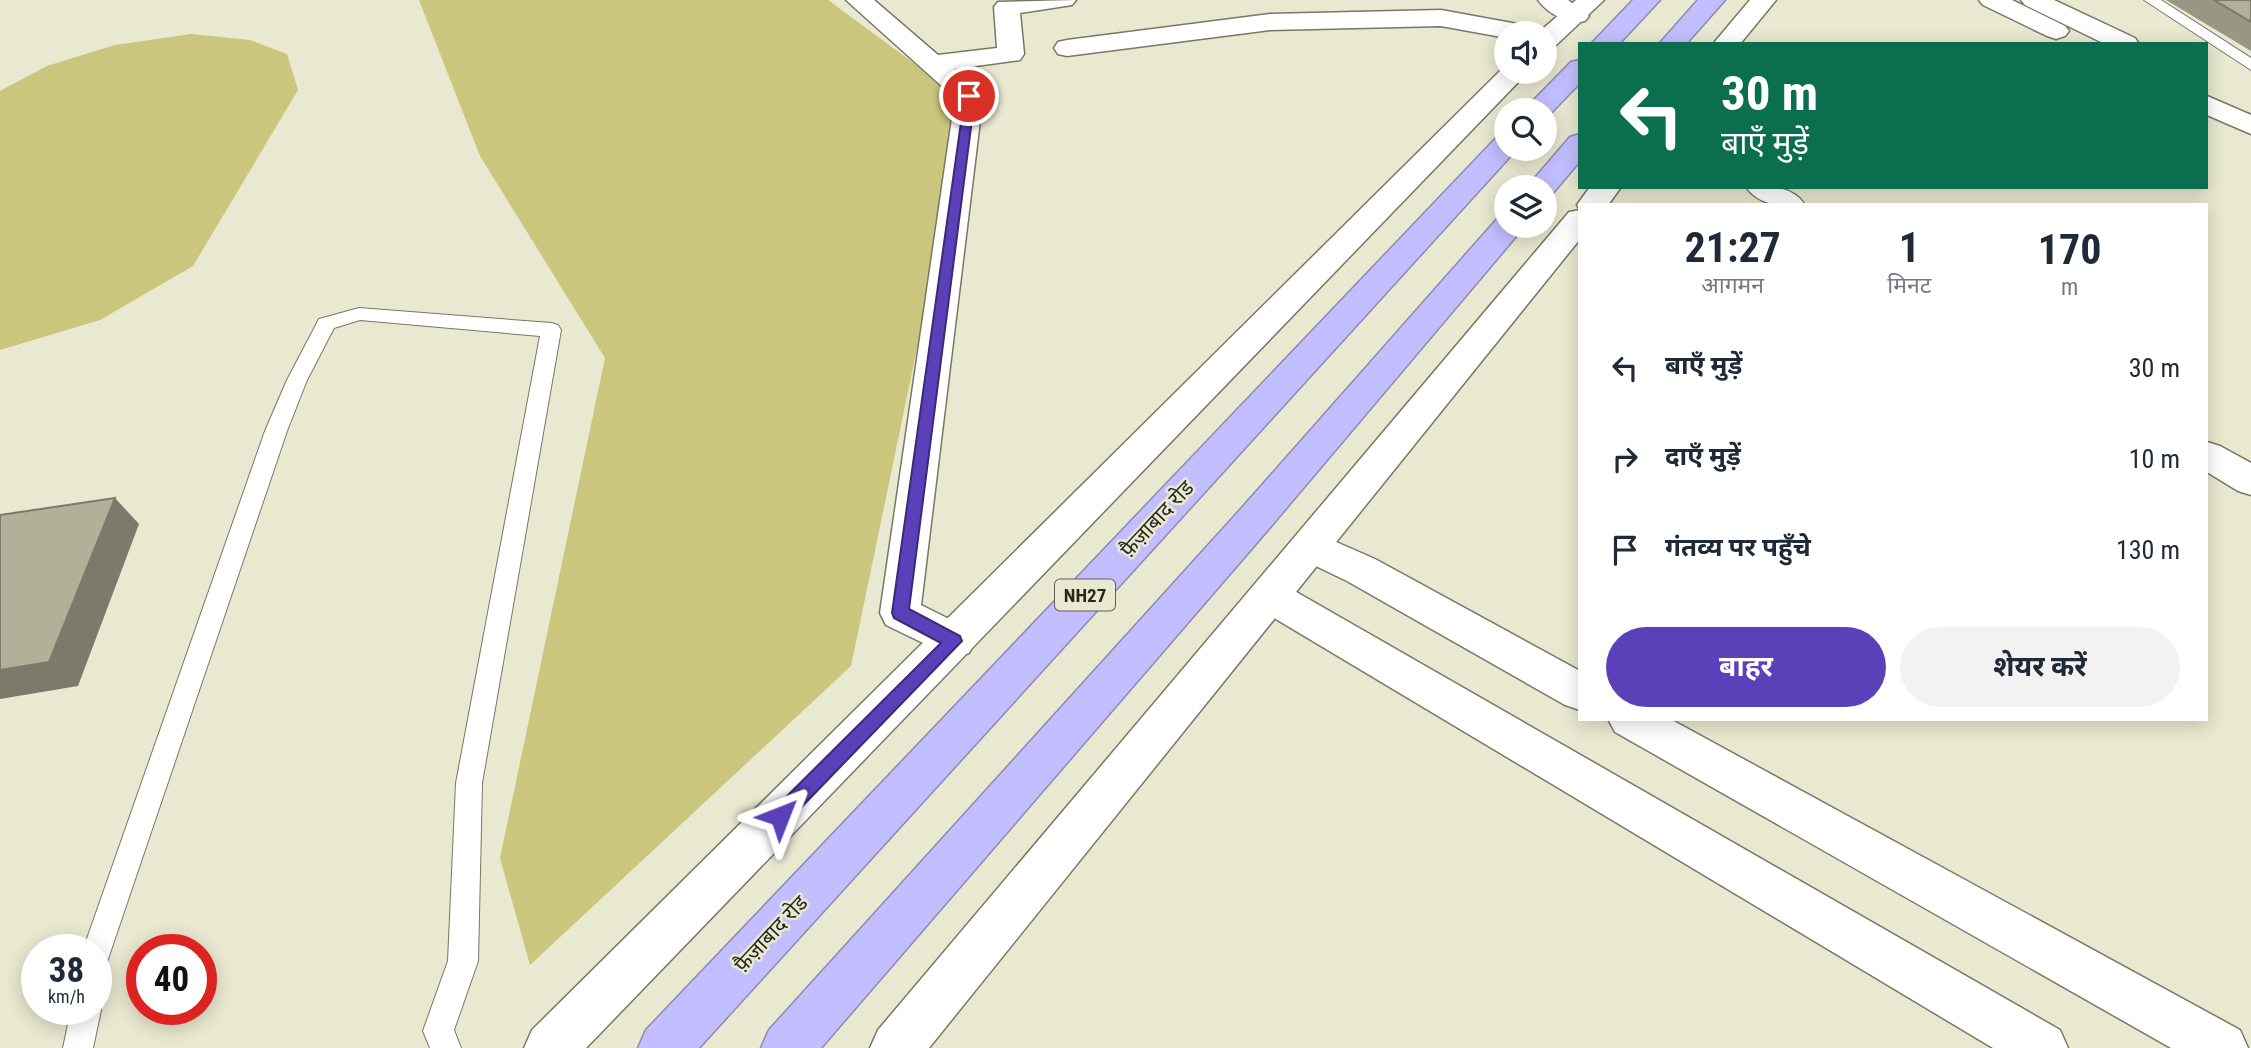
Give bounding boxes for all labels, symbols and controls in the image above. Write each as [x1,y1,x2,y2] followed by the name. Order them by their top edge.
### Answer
[1494,21,1557,238] map controls
[1494,21,1557,84] button: sound
[1721,65,1818,122] text: 30 m
[939,66,999,126] pin
[1606,70,1697,161] icon: left
[950,77,988,115] icon: arrive
[1494,98,1557,161] button: search
[1721,124,1809,162] text: बाएँ मुड़ें
[1494,175,1557,238] button: layers
[1684,223,1781,272] text: 21:27
[1899,223,1920,272] text: 1
[2038,225,2102,274] text: 170
[1701,272,1764,299] text: आगमन
[1887,272,1931,299] text: मिनट
[2061,274,2078,301] text: m
[1606,349,1644,387] icon: left
[1665,350,1742,380] text: बाएँ मुड़ें
[2129,353,2180,383] text: 30 m
[1606,440,1644,478] icon: right
[1665,441,1741,471] text: दाएँ मुड़ें
[2129,444,2180,474] text: 10 m
[1115,475,1199,562] street label: फ़ैज़ाबाद रोड
[1606,531,1644,569] icon: arrive
[1665,532,1811,562] text: गंतव्य पर पहुँचे
[2116,535,2180,565] text: 130 m
[1055,580,1115,610] road number: NH27
[1606,627,1886,707] button: बाहर
[1900,627,2180,707] button: शेयर करें
[743,779,817,853] position arrow
[729,890,813,977] street label: फ़ैज़ाबाद रोड
[126,934,217,1025] speed limit sign: 40
[49,950,84,991] text: 38
[48,986,85,1007] text: km/h

